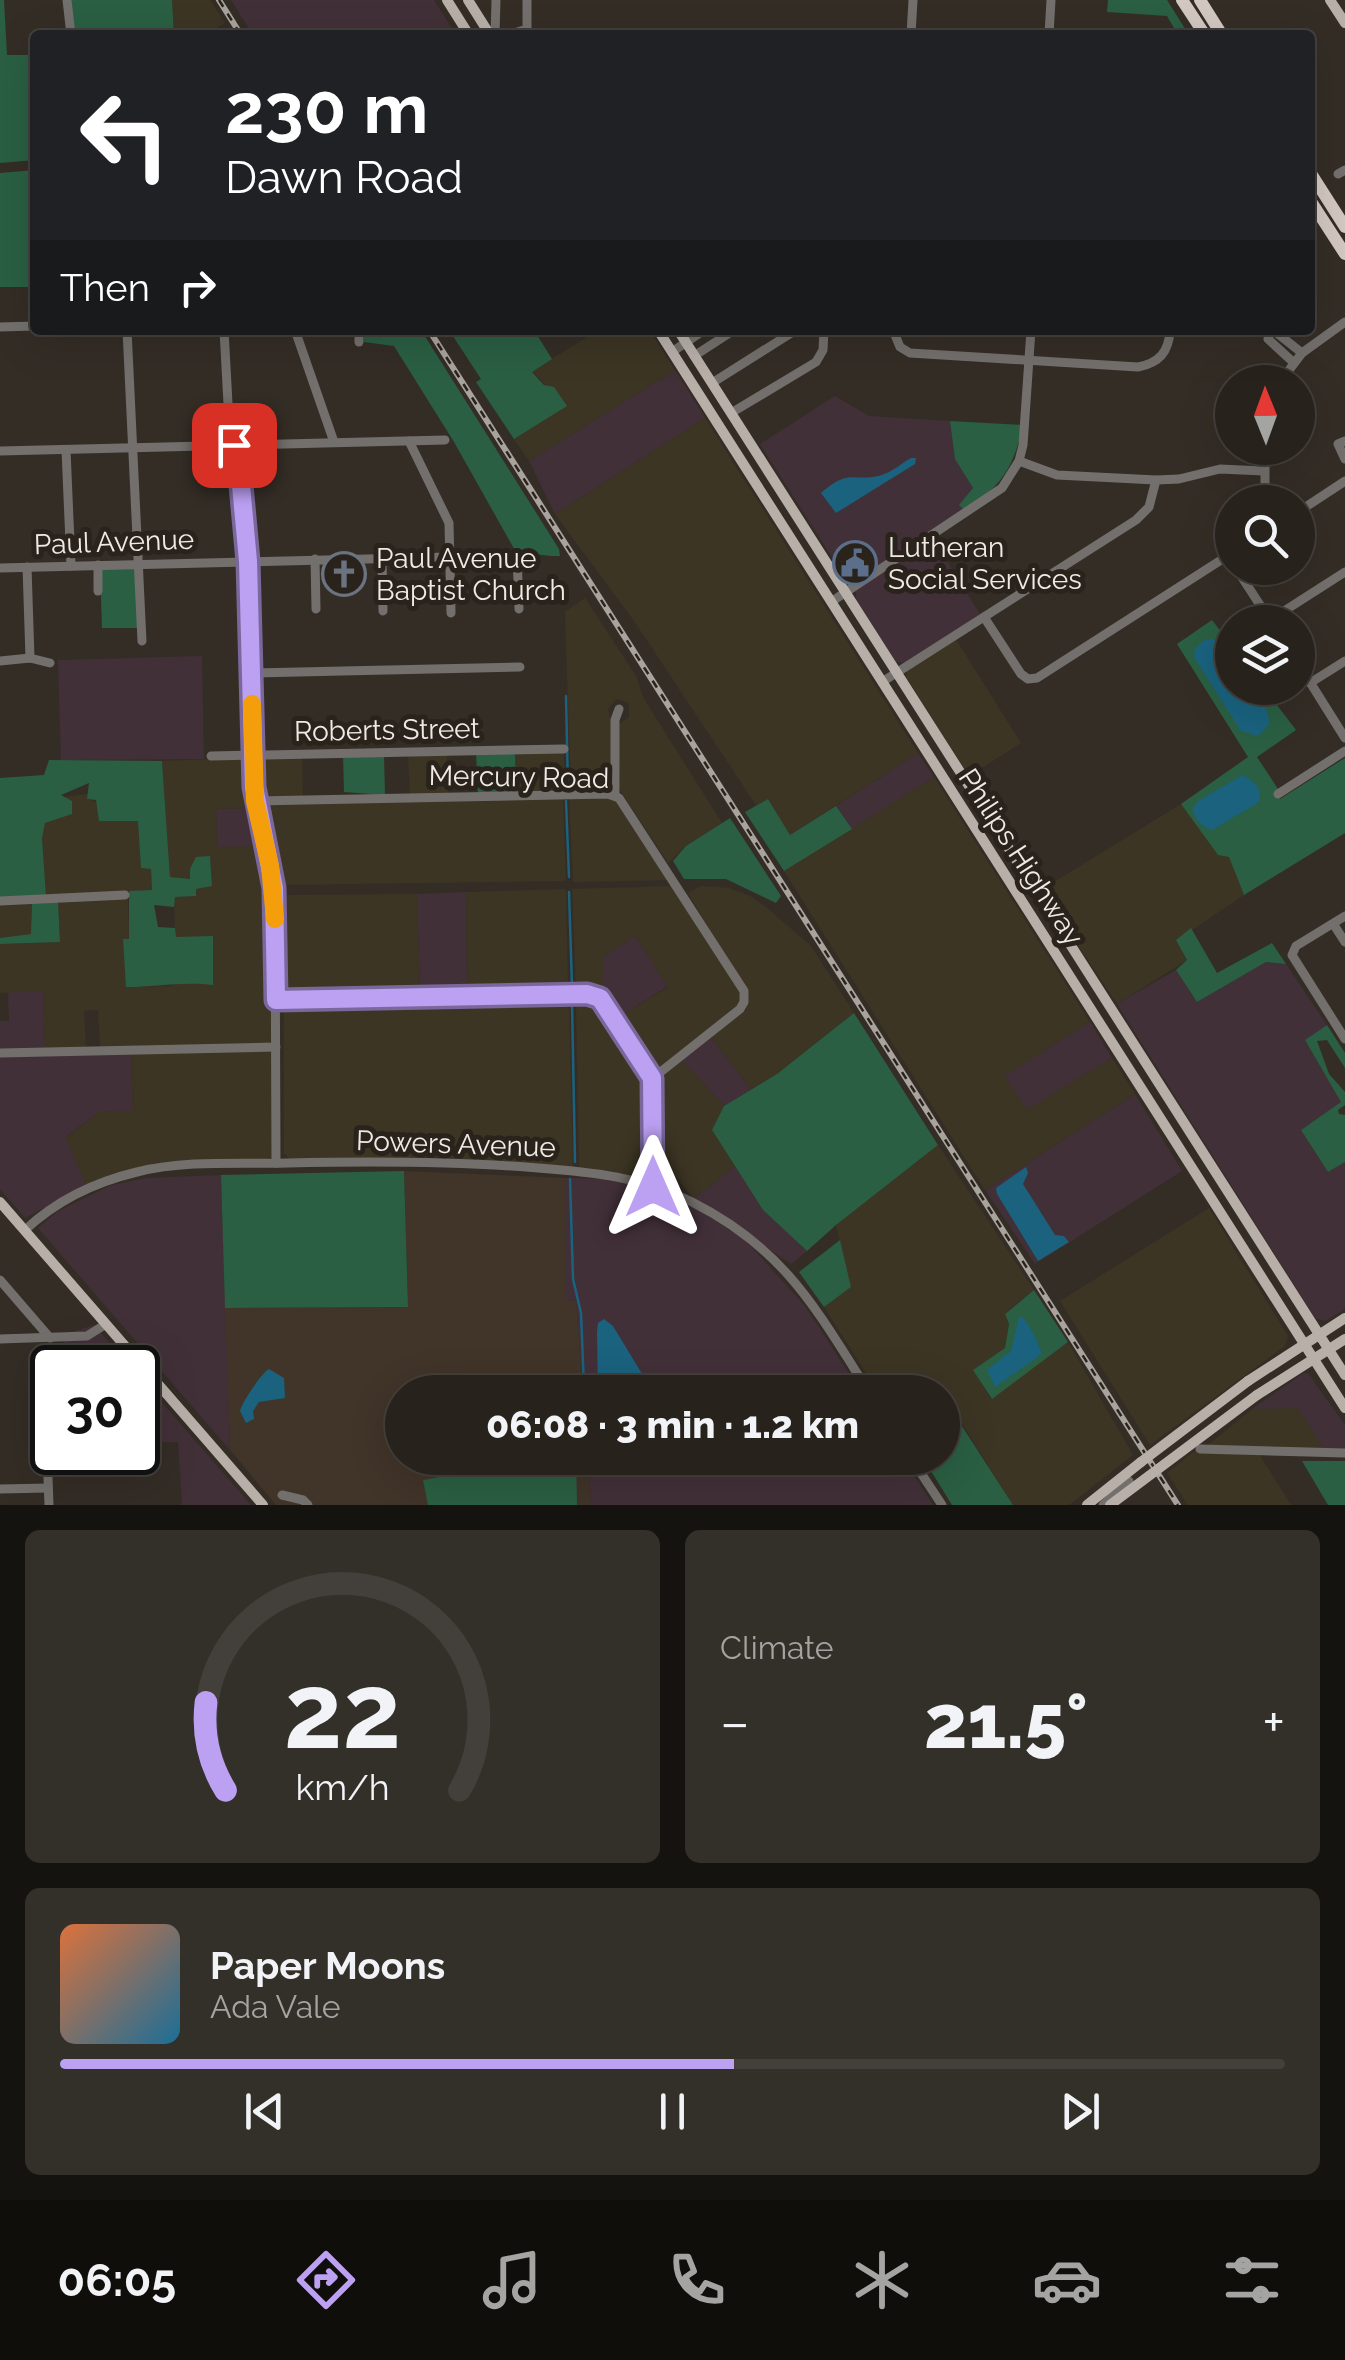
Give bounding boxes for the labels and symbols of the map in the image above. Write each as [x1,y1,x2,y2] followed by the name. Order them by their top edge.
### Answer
[1215,365,1315,465] north arrow
[192,403,277,488] pin
[33,523,195,561] street label: Paul Avenue
[888,531,1082,596] place label: Lutheran Social Services
[832,540,878,586] public building icon: Lutheran Social Services
[376,542,566,607] place label: Paul Avenue Baptist Church
[321,551,367,597] church icon: Paul Avenue Baptist Church
[294,712,481,748] street label: Roberts Street
[428,759,610,795] street label: Mercury Road
[952,762,1090,952] street label: Philips Highway
[356,1124,556,1164] street label: Powers Avenue
[601,1135,705,1239] position arrow
[30,1345,160,1475] speed limit sign: 30

